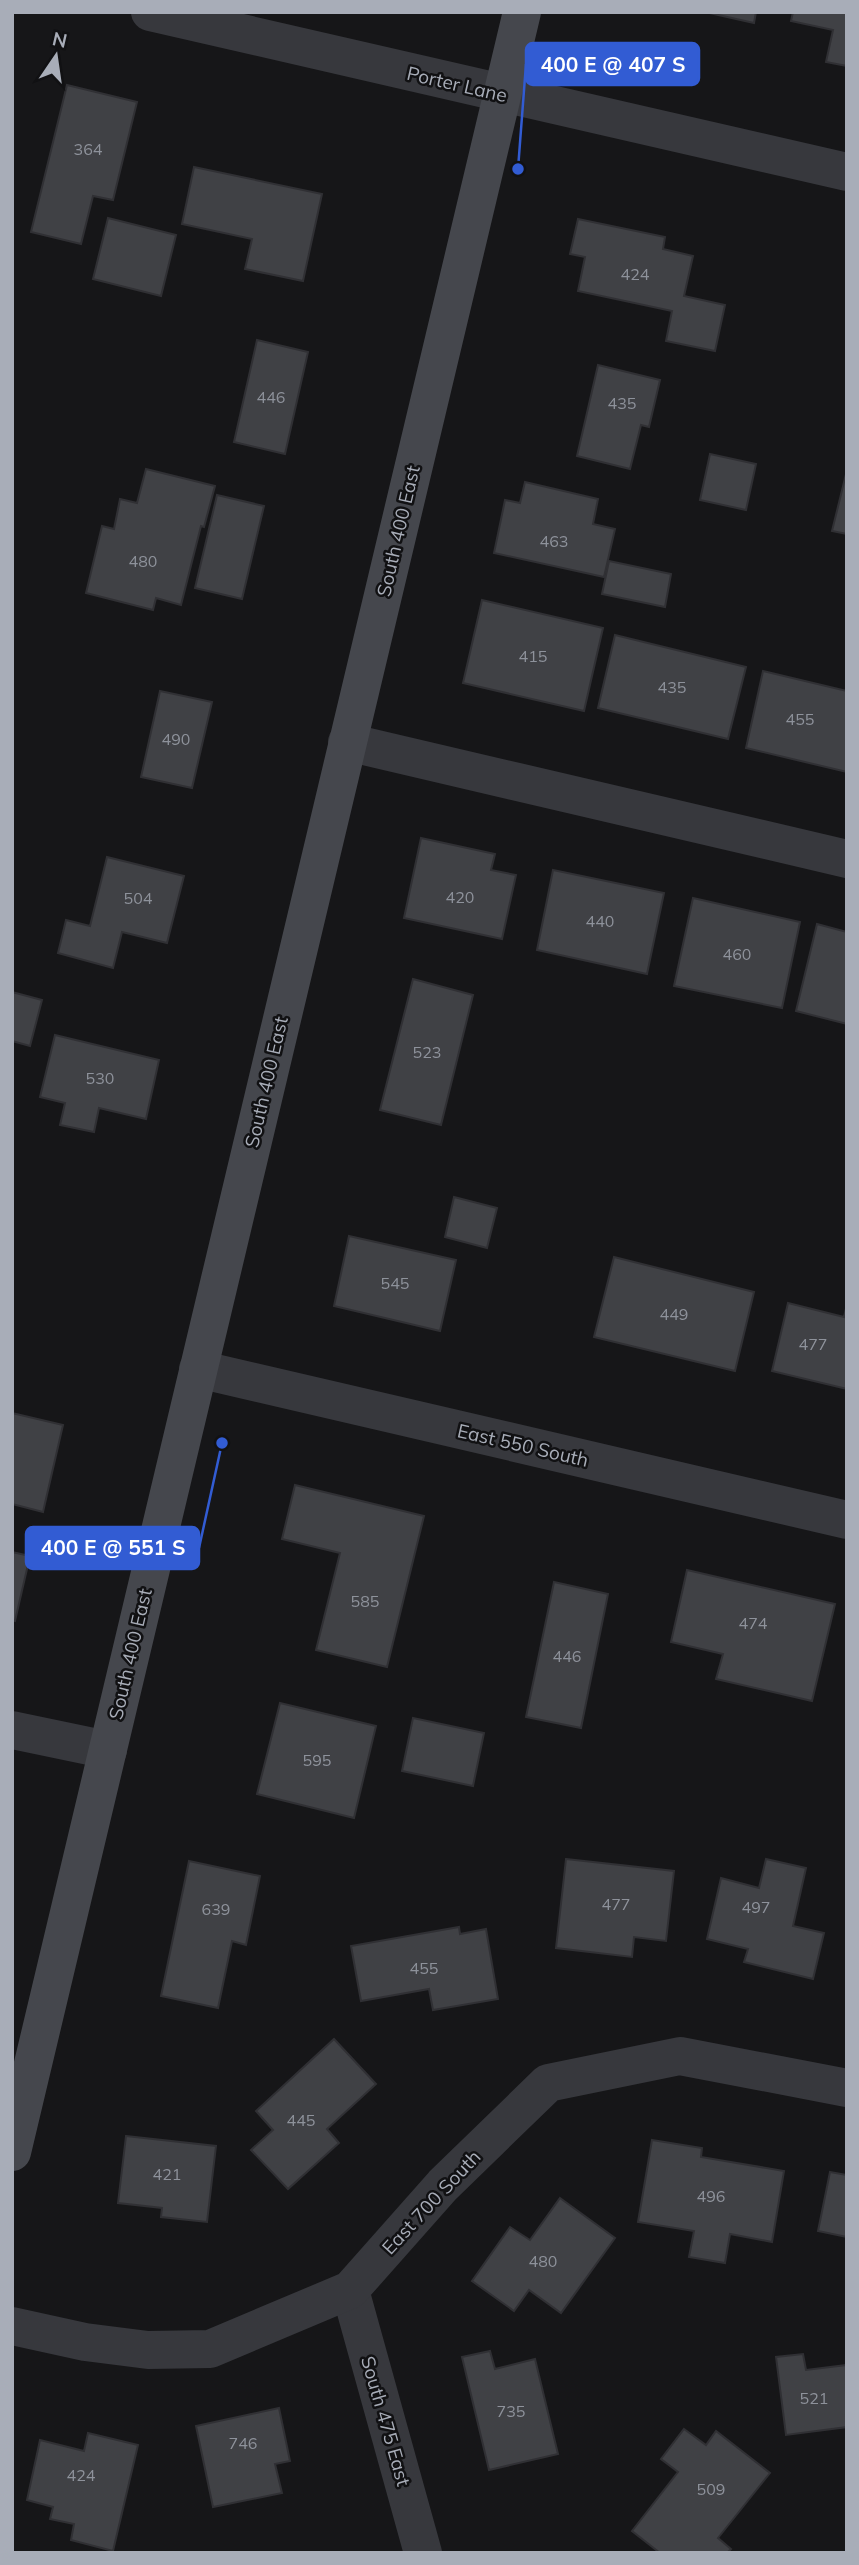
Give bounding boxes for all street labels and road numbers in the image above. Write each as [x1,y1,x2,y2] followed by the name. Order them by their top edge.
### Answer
[405,61,509,107] street label: Porter Lane
[371,463,425,599] street label: South 400 East
[239,1014,293,1150] street label: South 400 East
[455,1418,591,1472] street label: East 550 South
[103,1586,157,1722] street label: South 400 East
[377,2145,485,2259] street label: East 700 South
[356,2353,416,2489] street label: South 475 East

